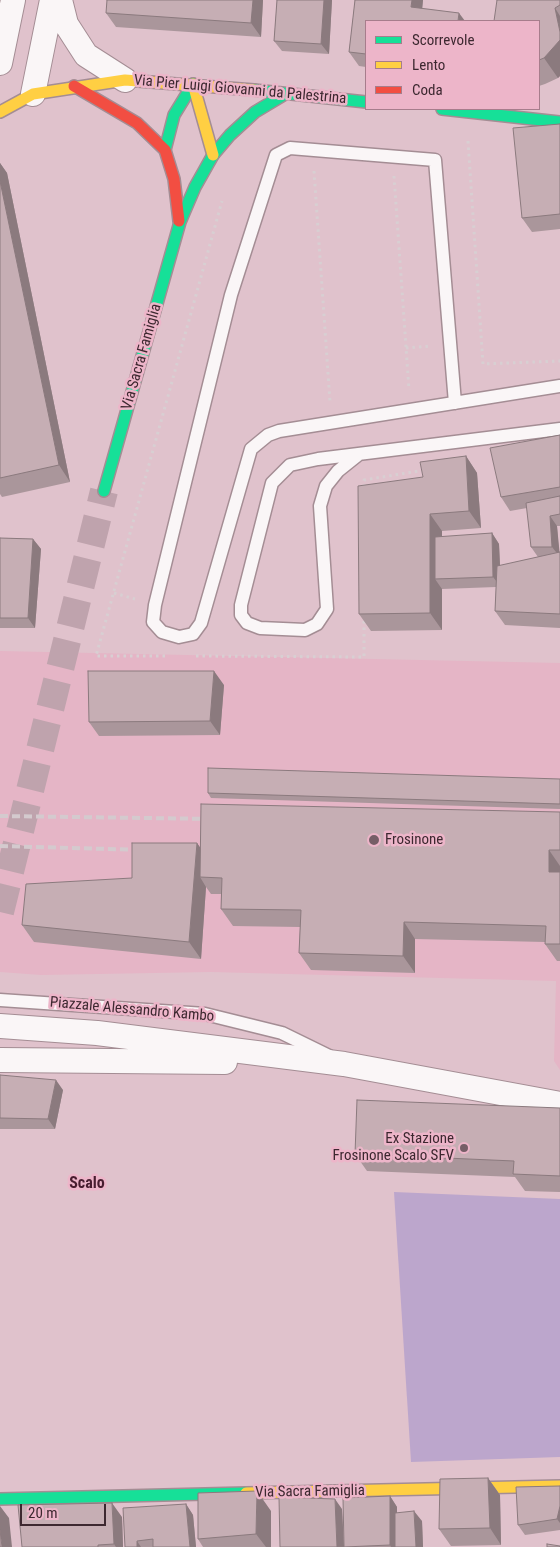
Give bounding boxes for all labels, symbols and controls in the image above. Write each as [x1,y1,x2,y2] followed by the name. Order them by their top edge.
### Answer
[365,20,540,110] legend
[412,31,474,49] text: Scorrevole
[412,56,445,74] text: Lento
[133,72,347,108] street label: Via Pier Luigi Giovanni da Palestrina
[412,81,443,99] text: Coda
[118,302,166,412] street label: Via Sacra Famiglia
[385,831,443,849] place label: Frosinone
[367,833,381,847] marker: Frosinone
[49,994,215,1026] street label: Piazzale Alessandro Kambo
[332,1130,454,1165] place label: Ex Stazione Frosinone Scalo SFV
[458,1142,470,1154] marker: Ex Stazione Frosinone Scalo SFV
[69,1174,105,1194] district label: Scalo
[255,1482,365,1502] street label: Via Sacra Famiglia
[22,1494,109,1526] scale bar
[28,1504,58,1522] text: 20 m

